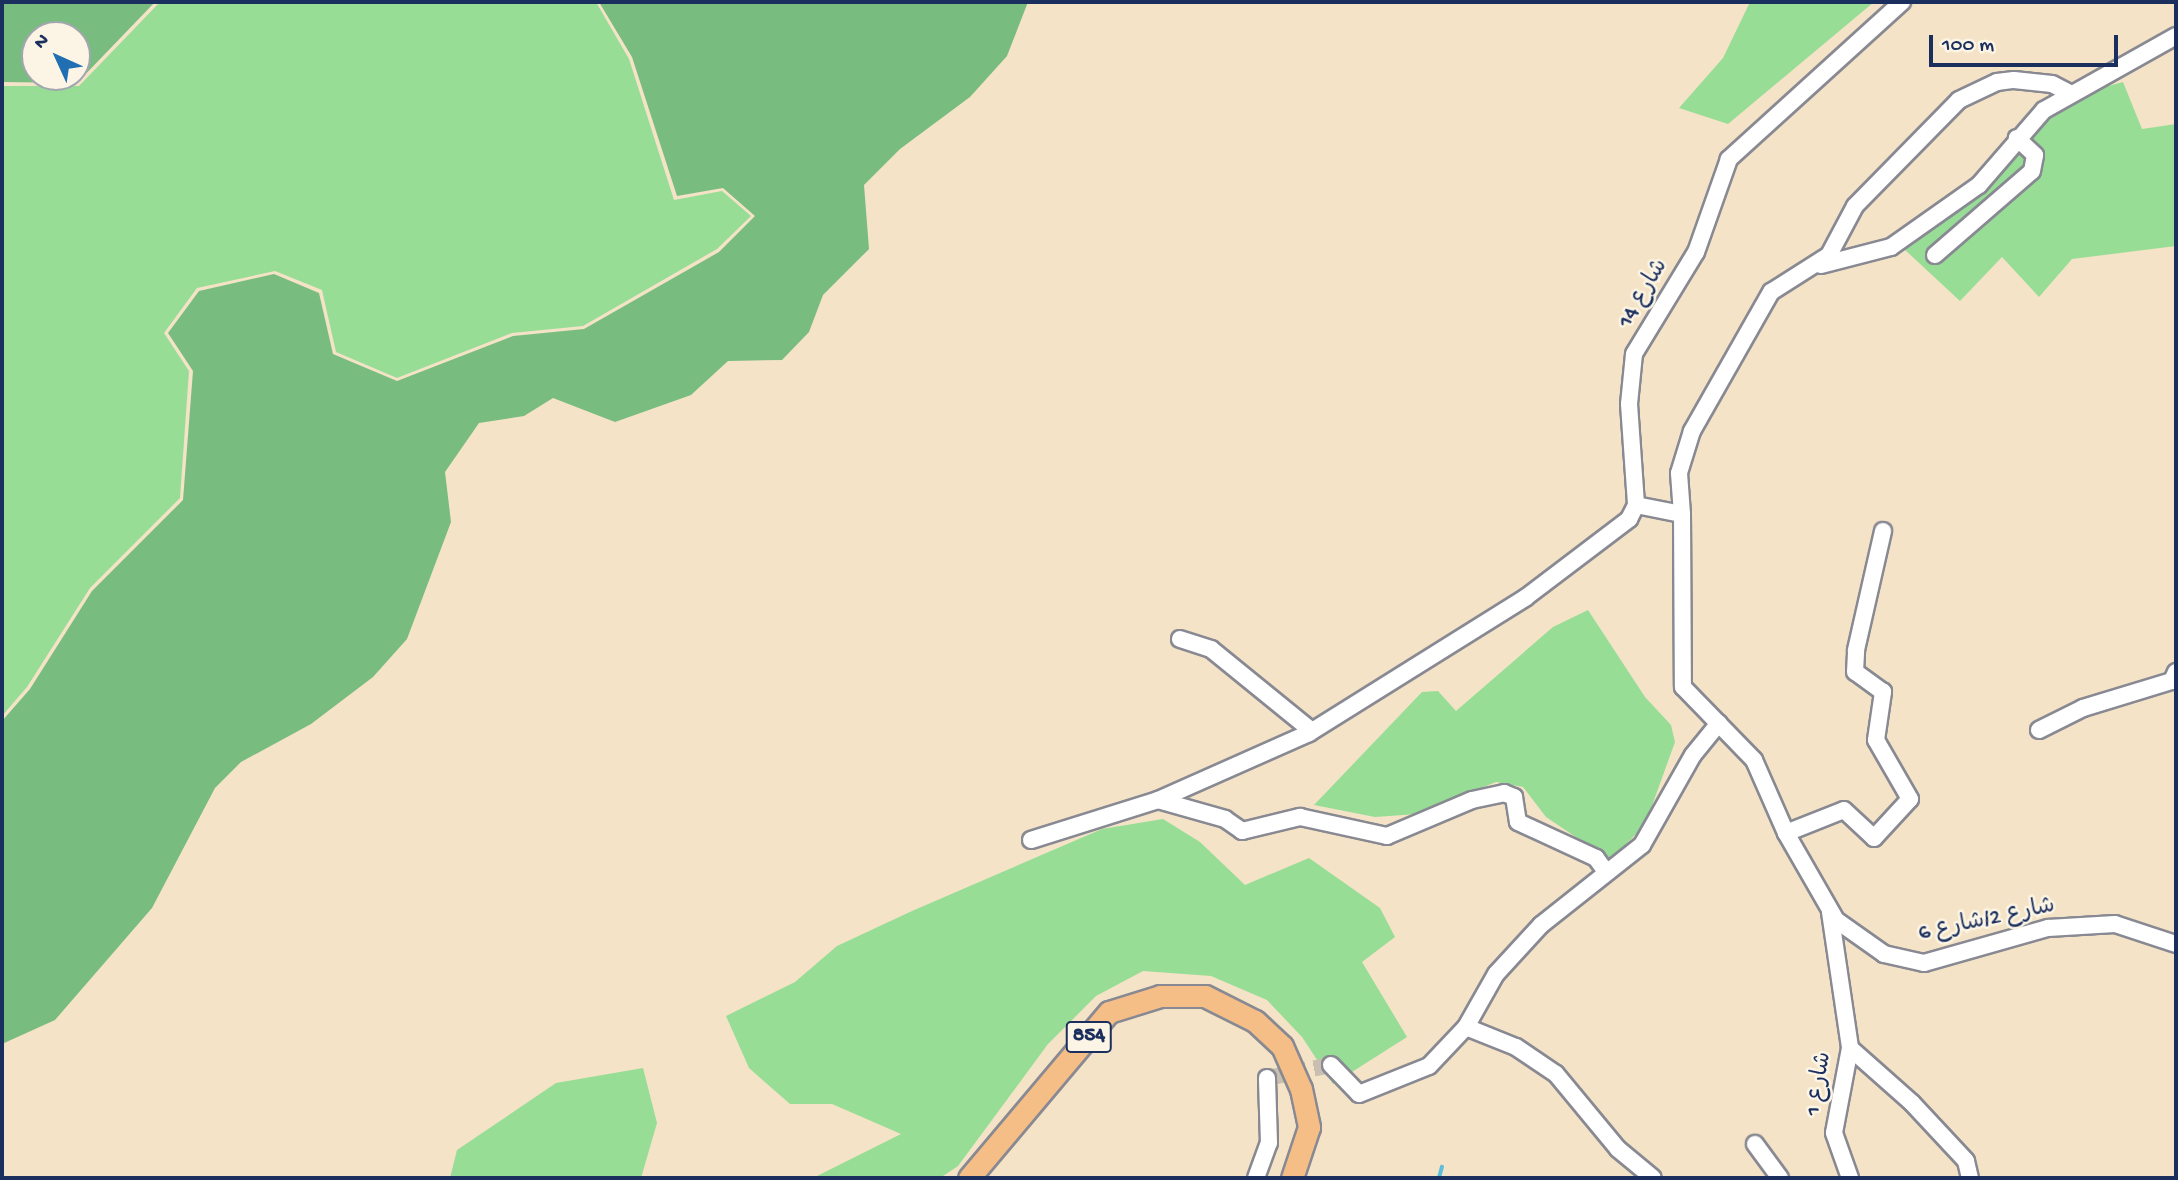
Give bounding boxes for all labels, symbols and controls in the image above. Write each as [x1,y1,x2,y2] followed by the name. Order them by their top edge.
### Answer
[21,21,91,91] north arrow
[1933,21,2122,65] scale bar
[30,30,55,55] text: N
[1942,34,1994,59] text: 100 m
[1613,255,1675,333] street label: شارع 14
[1916,893,2058,949] street label: شارع 2/شارع 6
[1064,1020,1114,1054] road number: 854
[1801,1050,1839,1118] street label: شارع 1

